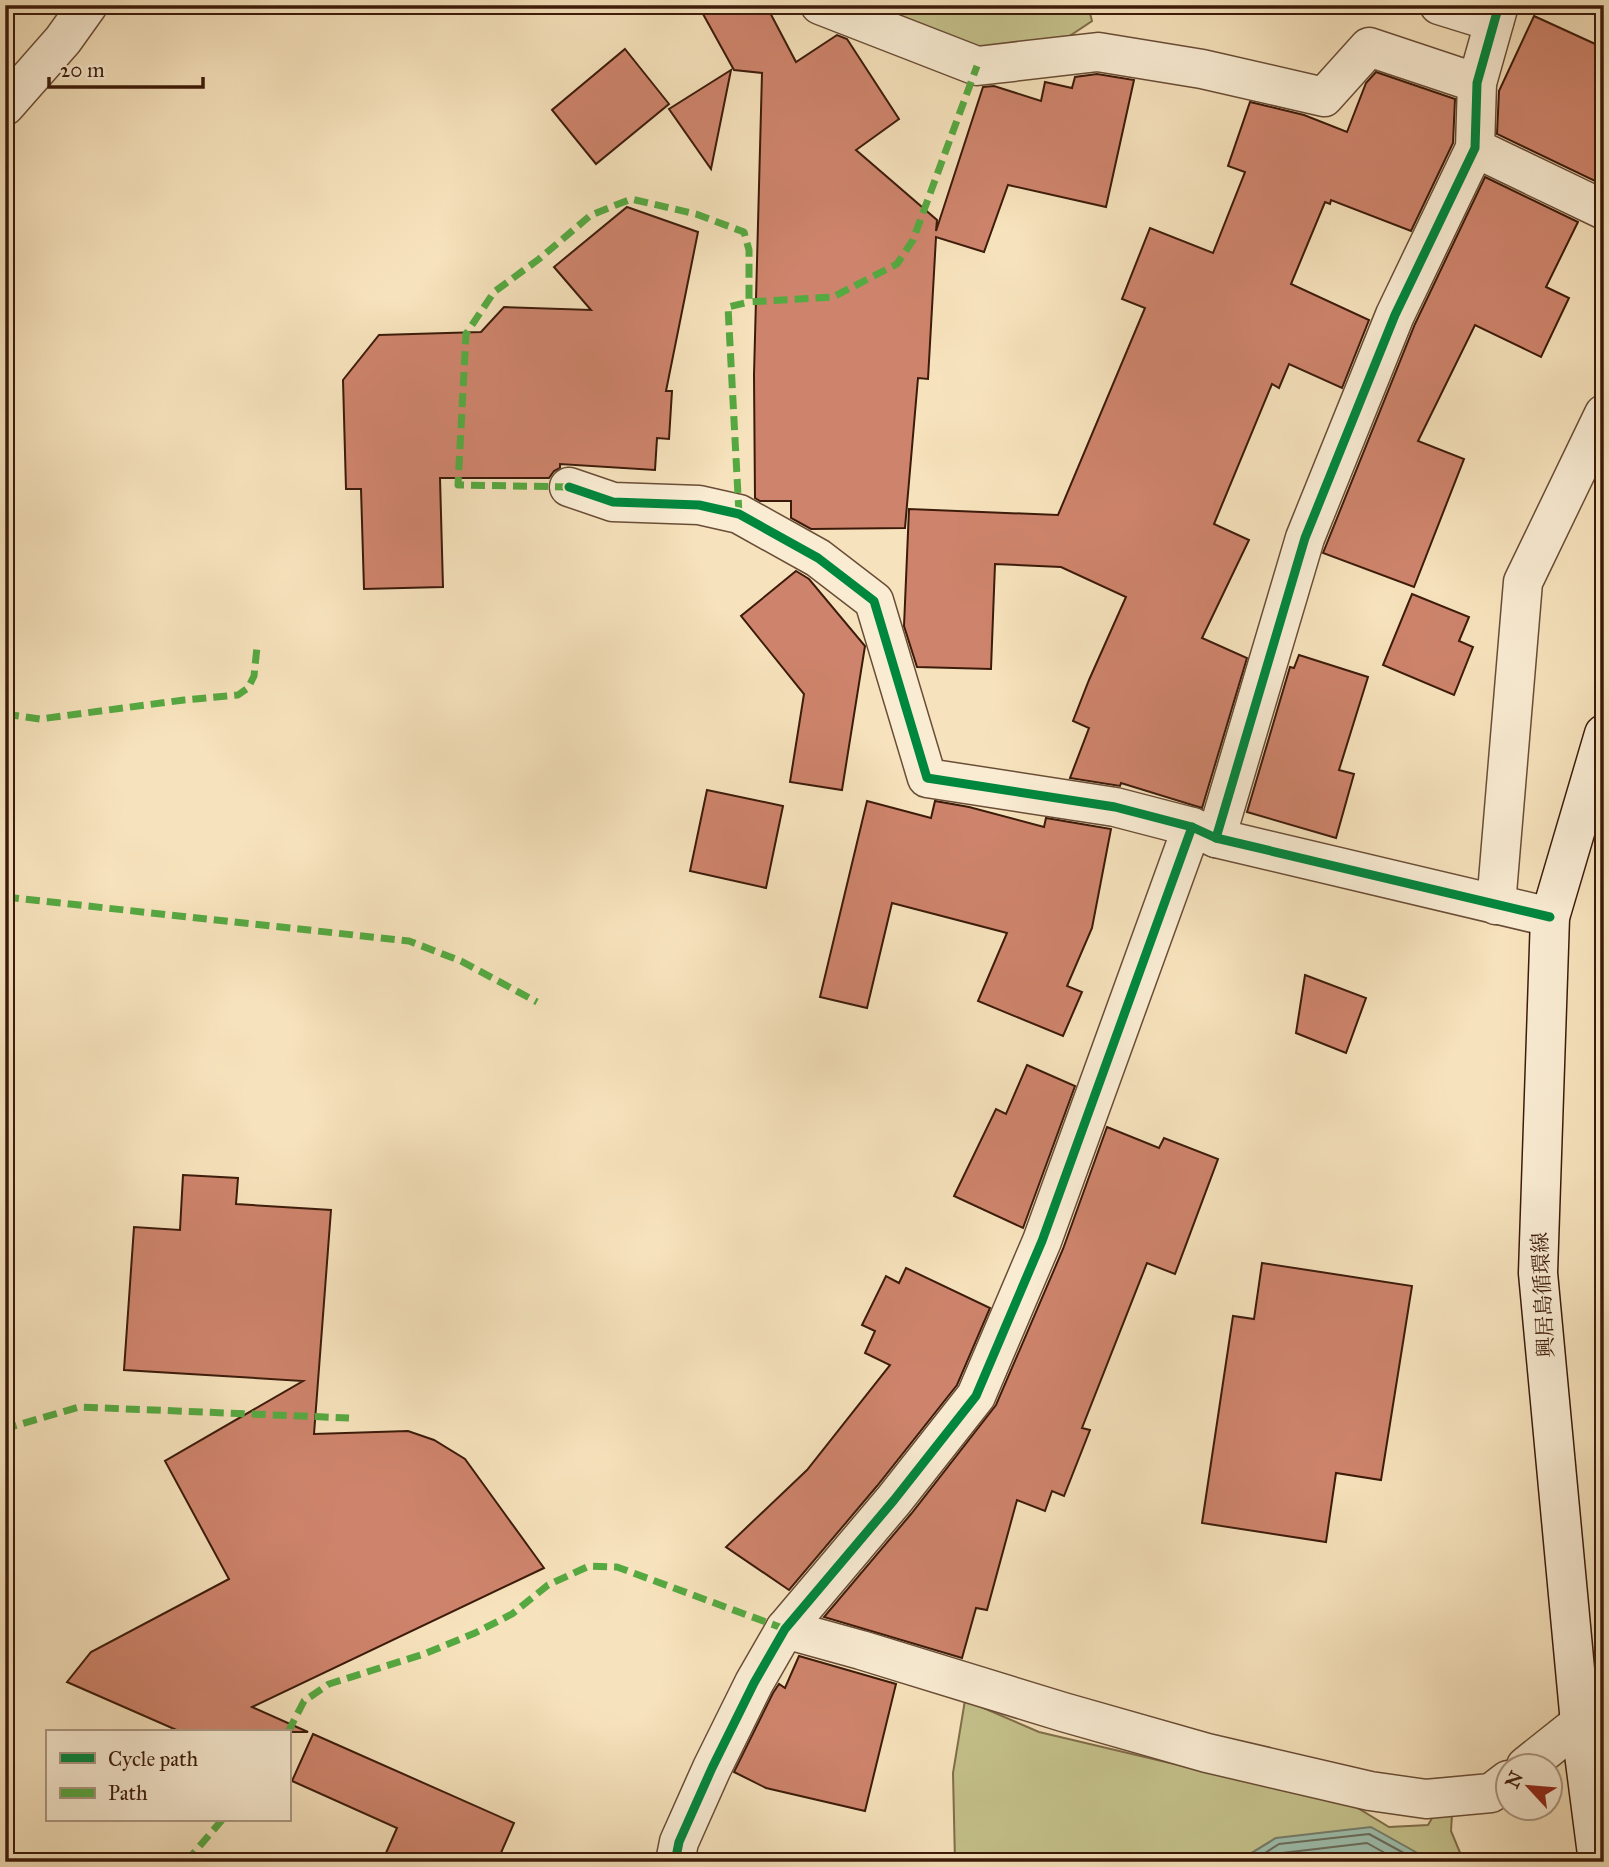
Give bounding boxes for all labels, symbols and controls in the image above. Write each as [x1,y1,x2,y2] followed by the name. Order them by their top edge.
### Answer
[49,46,203,90] scale bar
[60,57,105,83] text: 20 m
[1527,1231,1559,1359] street label: 興居島循環線
[46,1730,290,1822] legend
[108,1746,199,1772] text: Cycle path
[1494,1752,1564,1822] north arrow
[1500,1767,1528,1792] text: N
[108,1780,148,1806] text: Path

